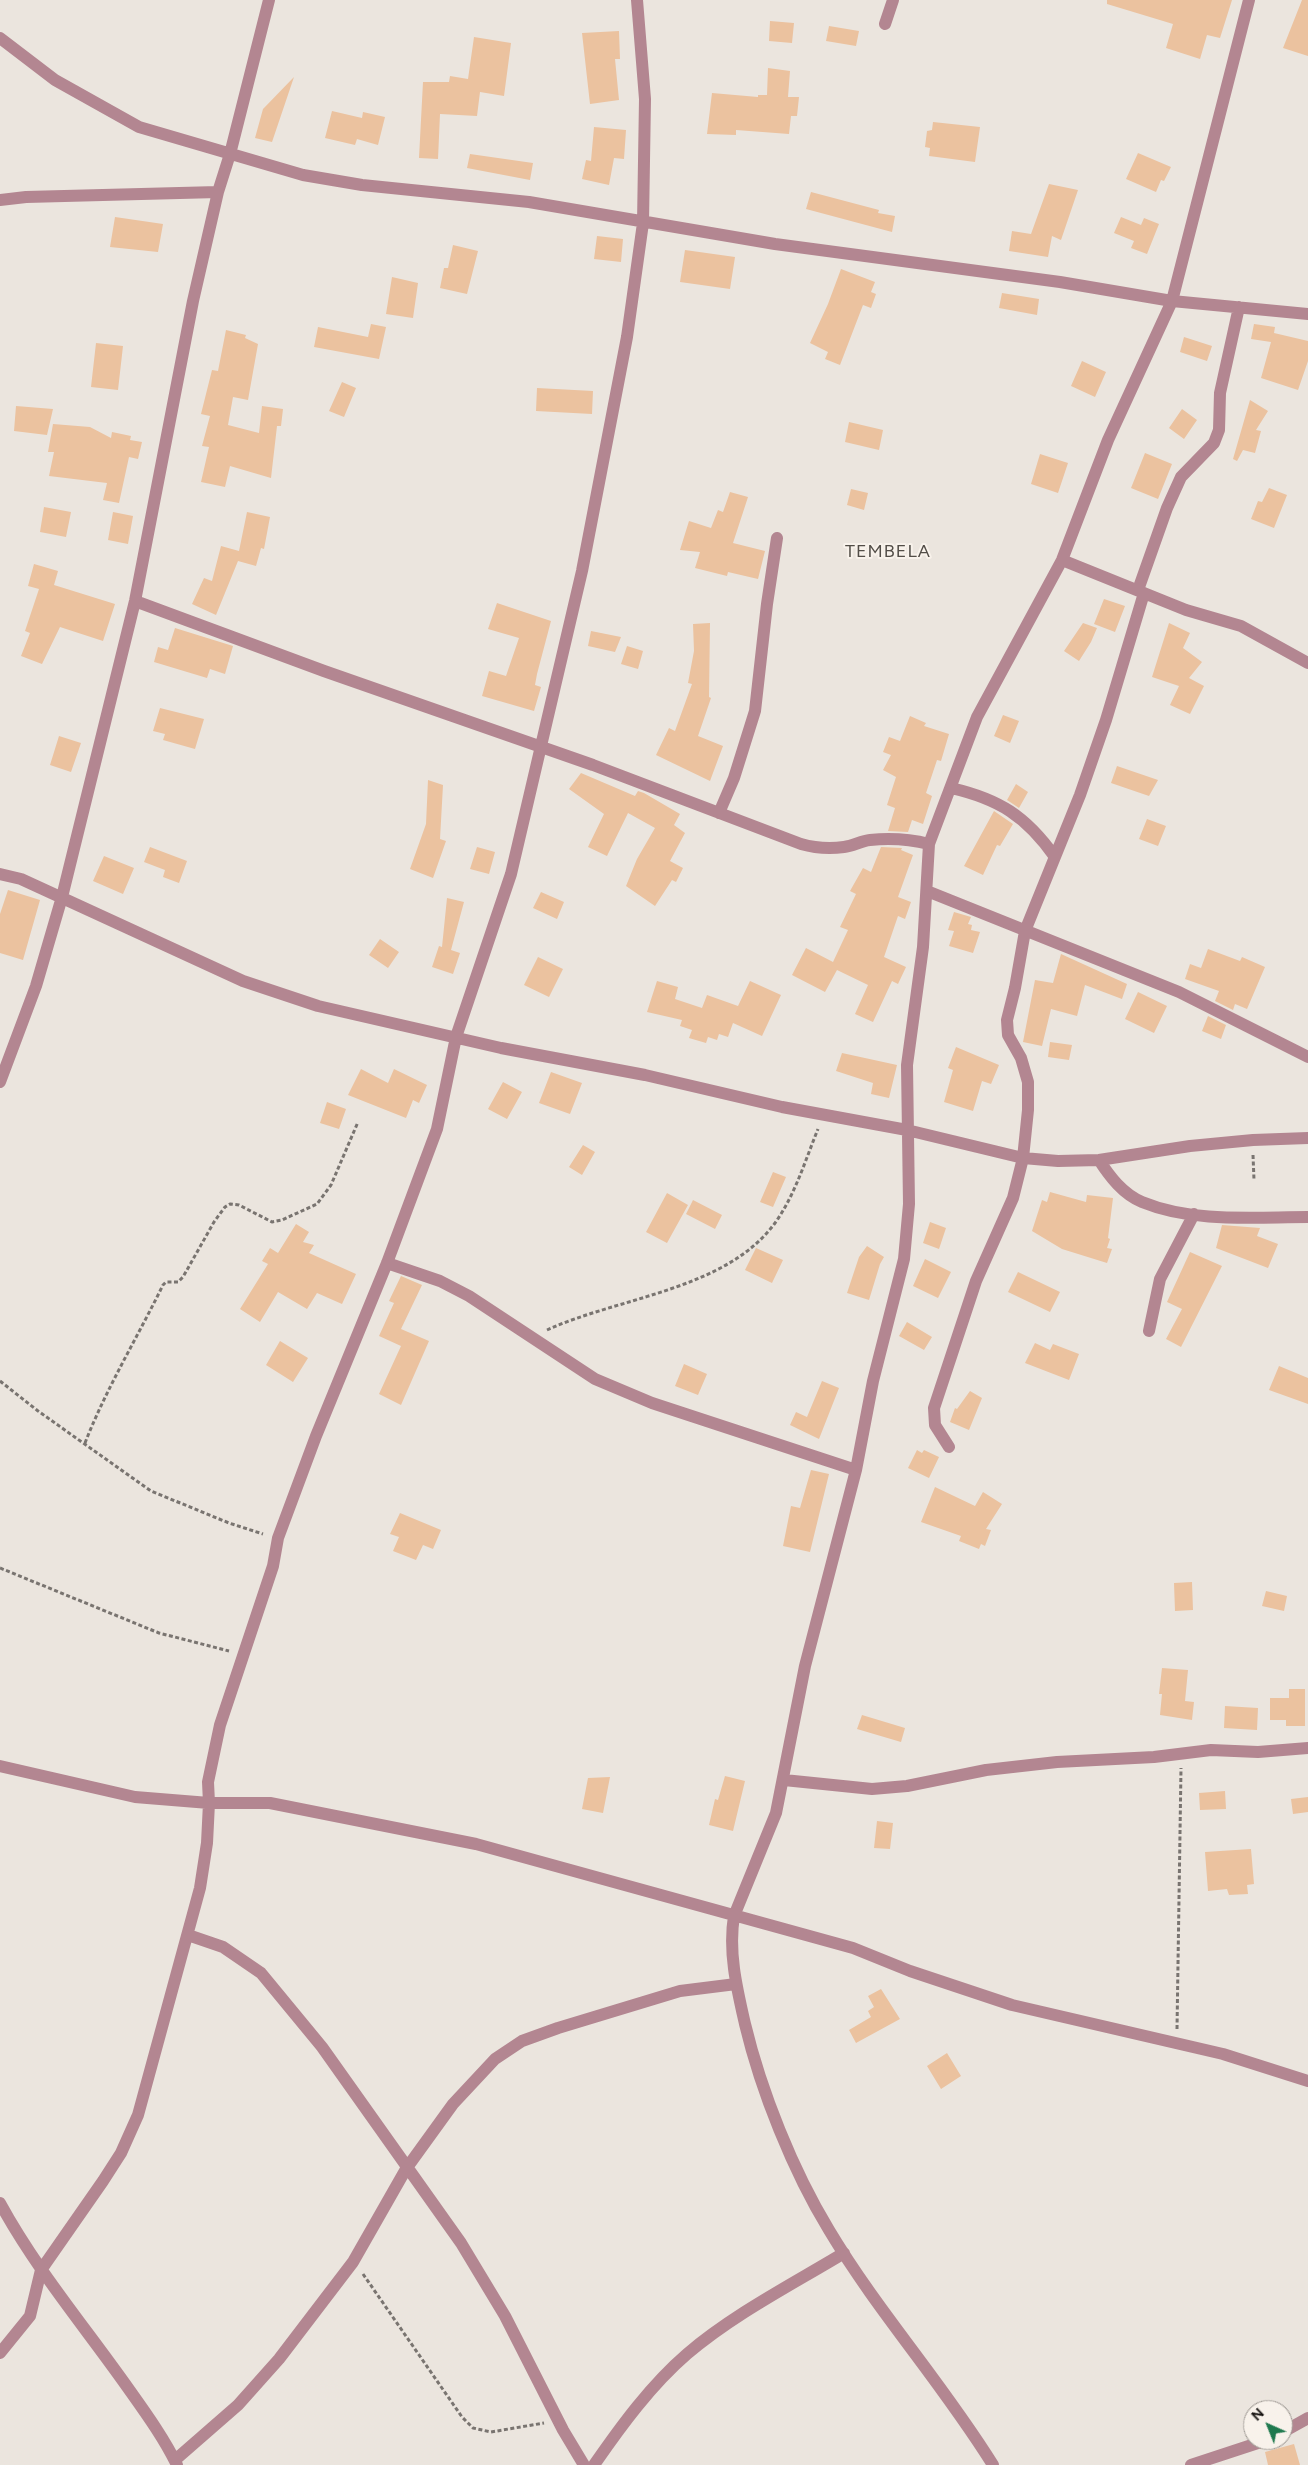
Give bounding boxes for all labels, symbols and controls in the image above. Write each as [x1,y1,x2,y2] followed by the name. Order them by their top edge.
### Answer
[844,541,932,563] district label: TEMBELA
[1243,2400,1293,2450] north arrow
[1248,2405,1268,2424] text: N

